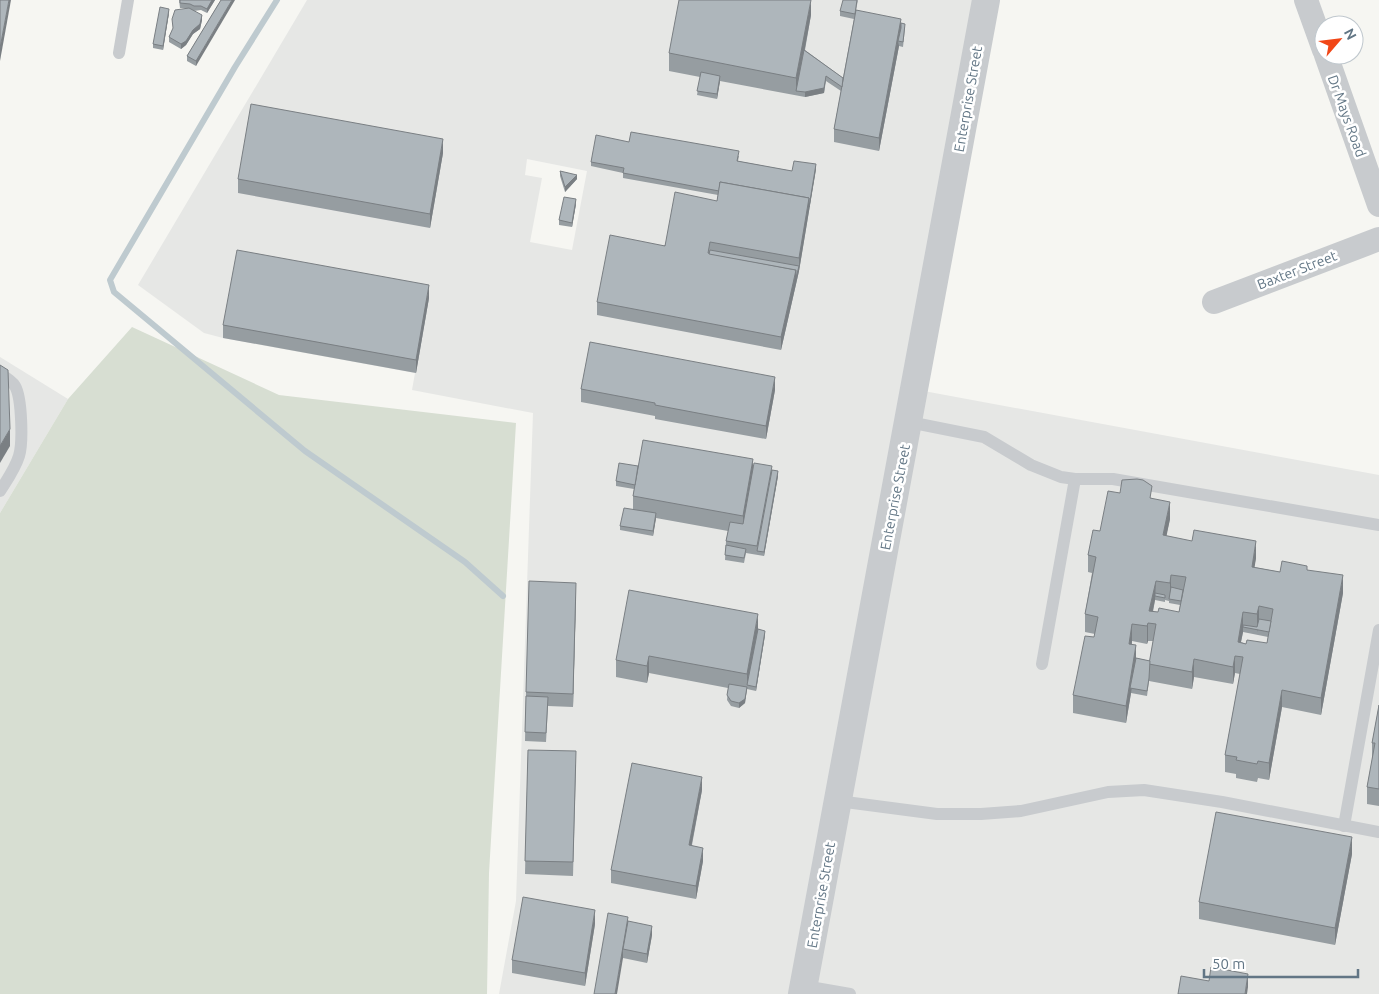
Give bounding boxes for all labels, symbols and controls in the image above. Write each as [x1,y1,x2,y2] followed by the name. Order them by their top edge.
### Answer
[1314,15,1364,65] north arrow
[1341,26,1360,42] text: N
[951,44,985,153] street label: Enterprise Street
[1325,73,1369,159] street label: Dr Mays Road
[1255,247,1340,293] street label: Baxter Street
[877,442,913,551] street label: Enterprise Street
[804,840,838,949] street label: Enterprise Street
[1204,946,1358,978] scale bar
[1212,955,1245,972] text: 50 m

